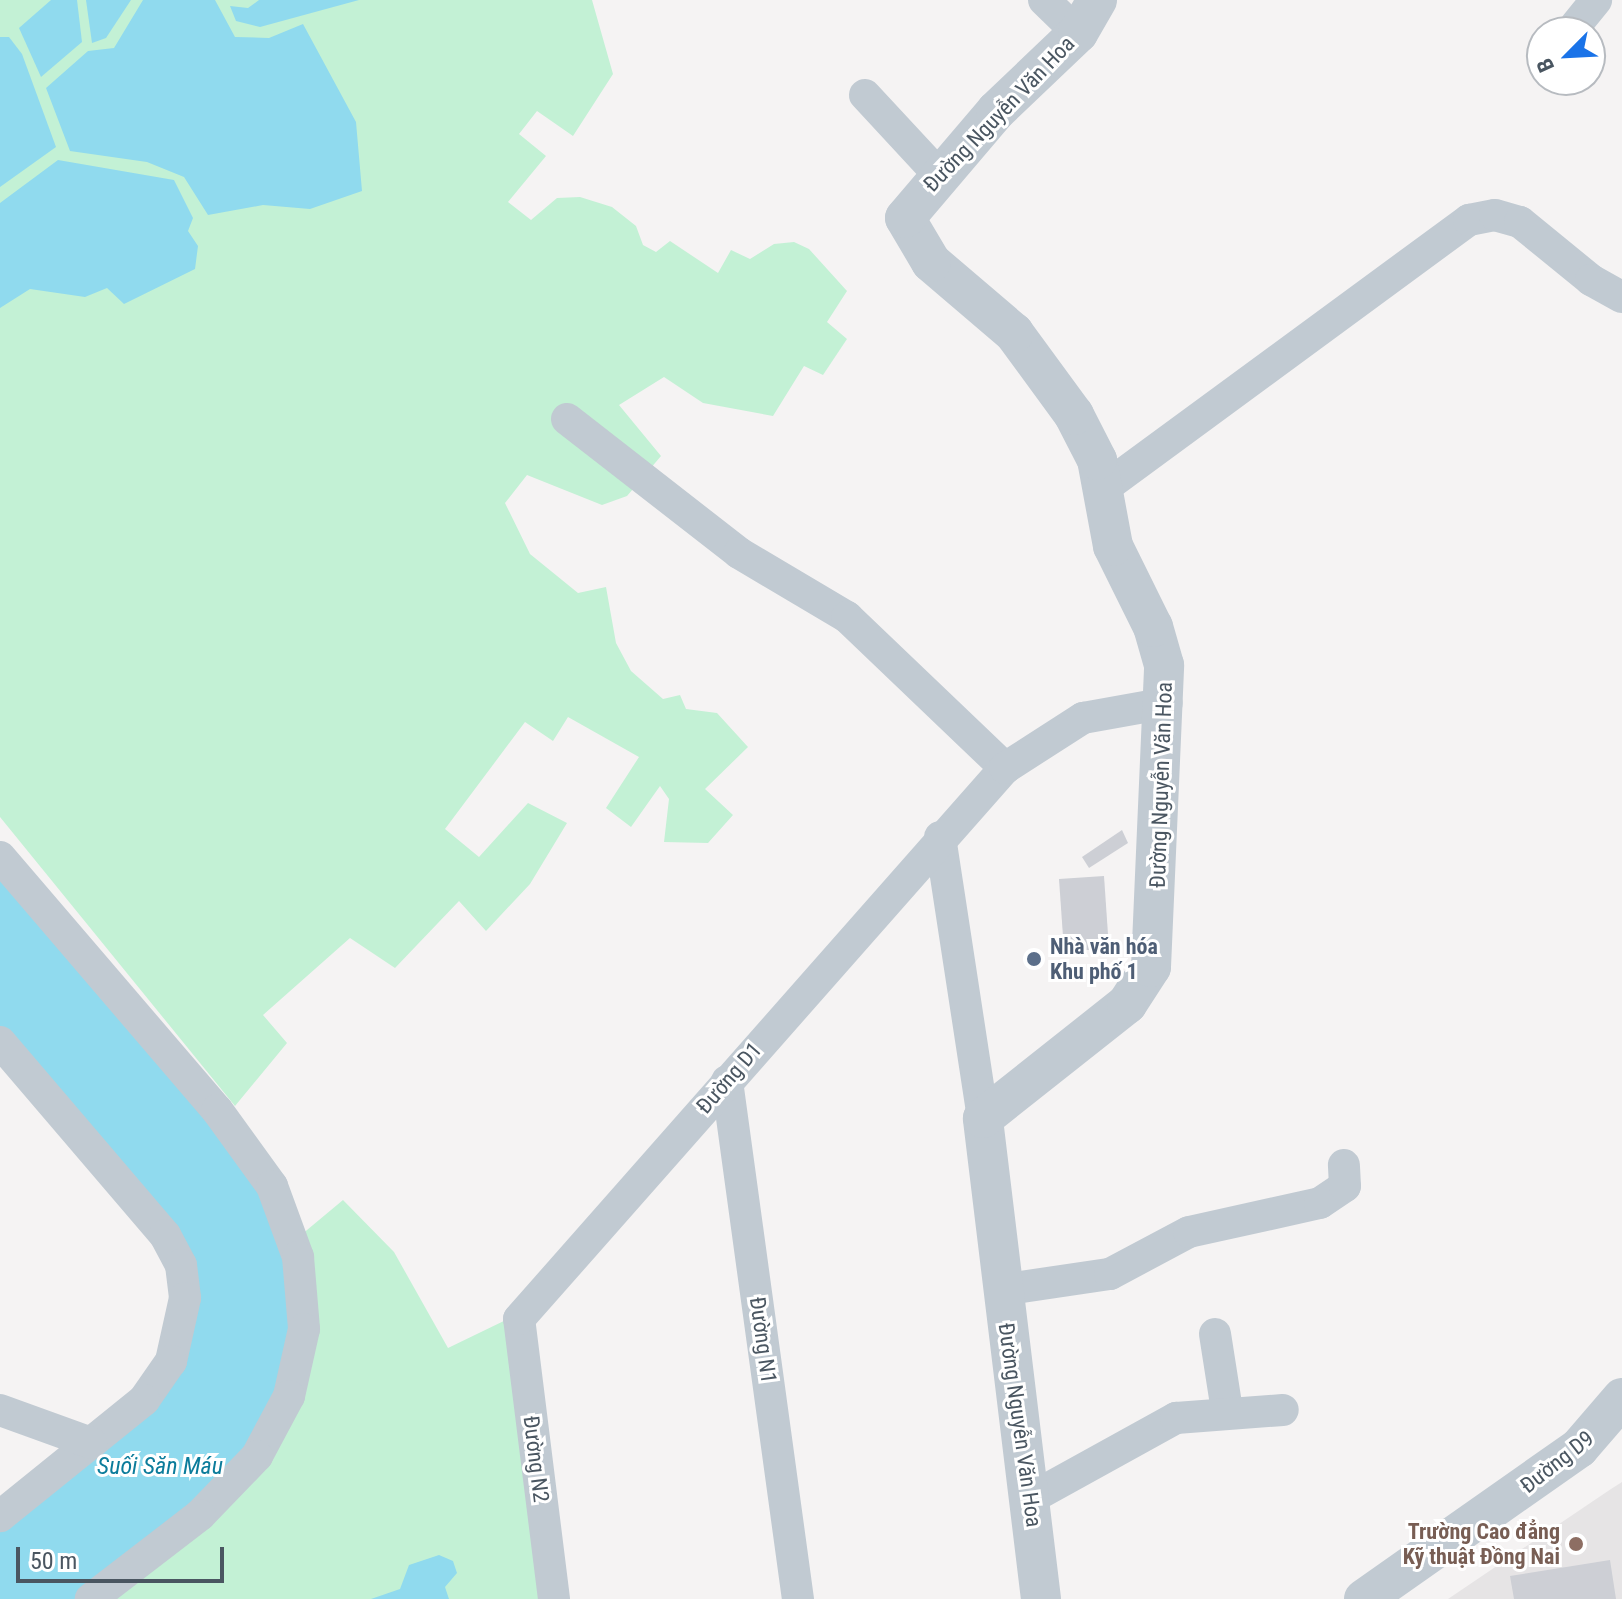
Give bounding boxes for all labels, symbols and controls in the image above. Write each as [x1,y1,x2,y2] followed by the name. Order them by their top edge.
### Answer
[1526,16,1606,96] north arrow
[918,31,1080,197] street label: Đường Nguyễn Văn Hoa
[1532,54,1559,76] text: B
[1144,682,1178,888] street label: Đường Nguyễn Văn Hoa
[1050,933,1158,984] place label: Nhà văn hóa Khu phố 1
[1025,950,1043,968] marker: Nhà văn hóa Khu phố 1
[691,1037,767,1119] street label: Đường D1
[744,1295,782,1385] street label: Đường N1
[993,1321,1047,1529] street label: Đường Nguyễn Văn Hoa
[518,1414,554,1504] street label: Đường N2
[1515,1425,1599,1499] street label: Đường D9
[97,1453,223,1481] water label: Suối Săn Máu
[1403,1518,1560,1570] place label: Trường Cao đẳng Kỹ thuật Đồng Nai
[20,1531,228,1581] scale bar
[1567,1535,1585,1553] marker: Trường Cao đẳng Kỹ thuật Đồng Nai
[30,1547,77,1575] text: 50 m

